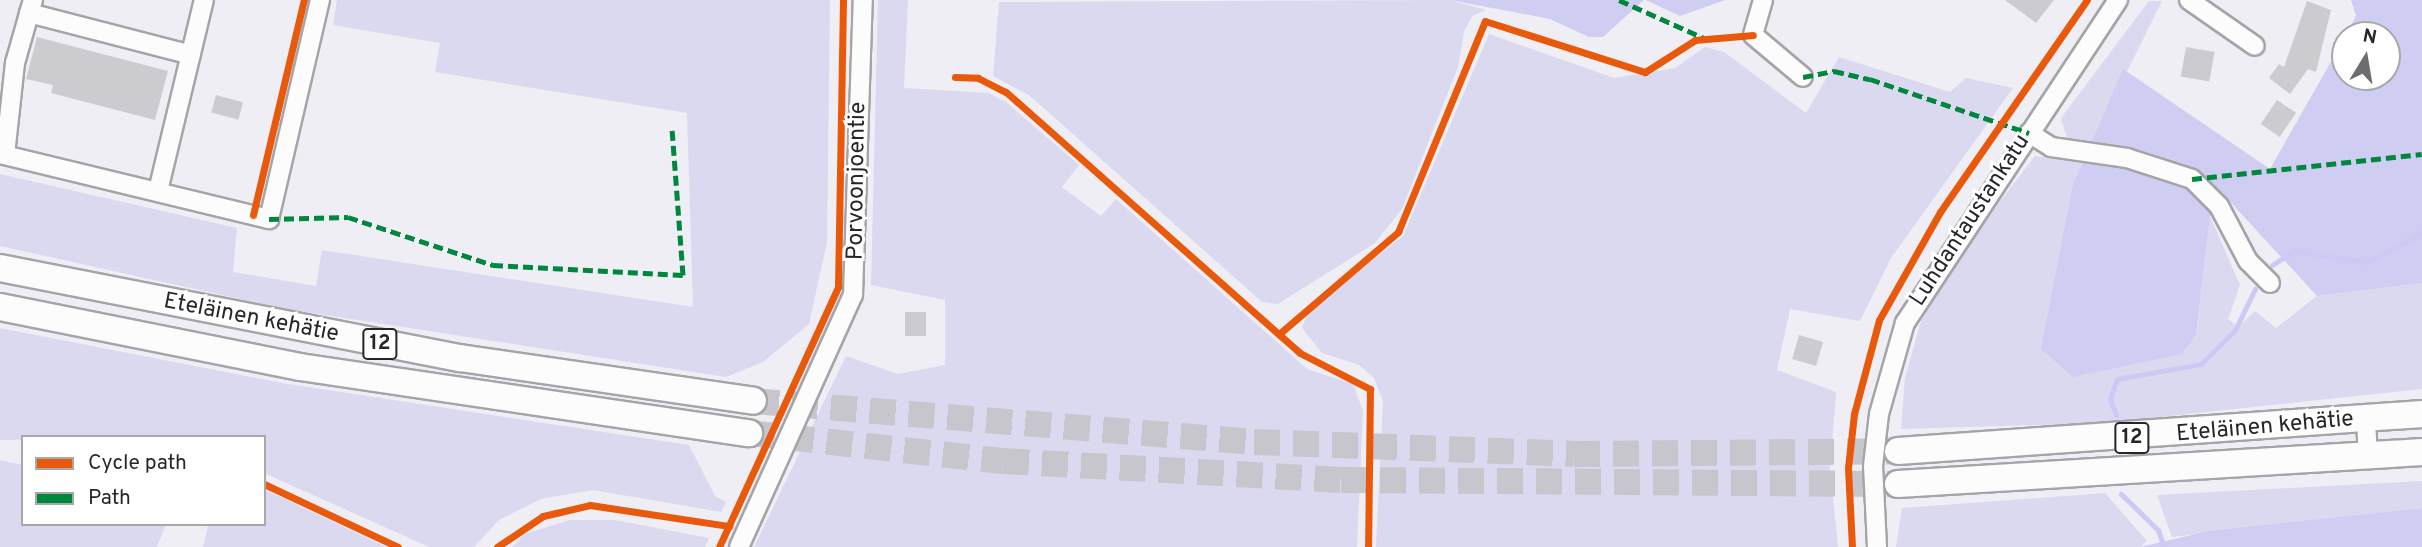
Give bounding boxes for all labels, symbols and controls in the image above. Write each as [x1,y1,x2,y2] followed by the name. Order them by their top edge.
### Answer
[2331,21,2401,91] north arrow
[2361,24,2379,50] text: N
[843,102,873,260] street label: Porvoonjoentie
[1905,130,2037,312] street label: Luhdantaustankatu
[161,288,341,350] street label: Eteläinen kehätie
[361,326,399,362] road number: 12
[2175,406,2355,450] street label: Eteläinen kehätie
[2113,420,2151,456] road number: 12
[21,435,266,526] legend
[88,450,187,477] text: Cycle path
[88,485,131,512] text: Path

